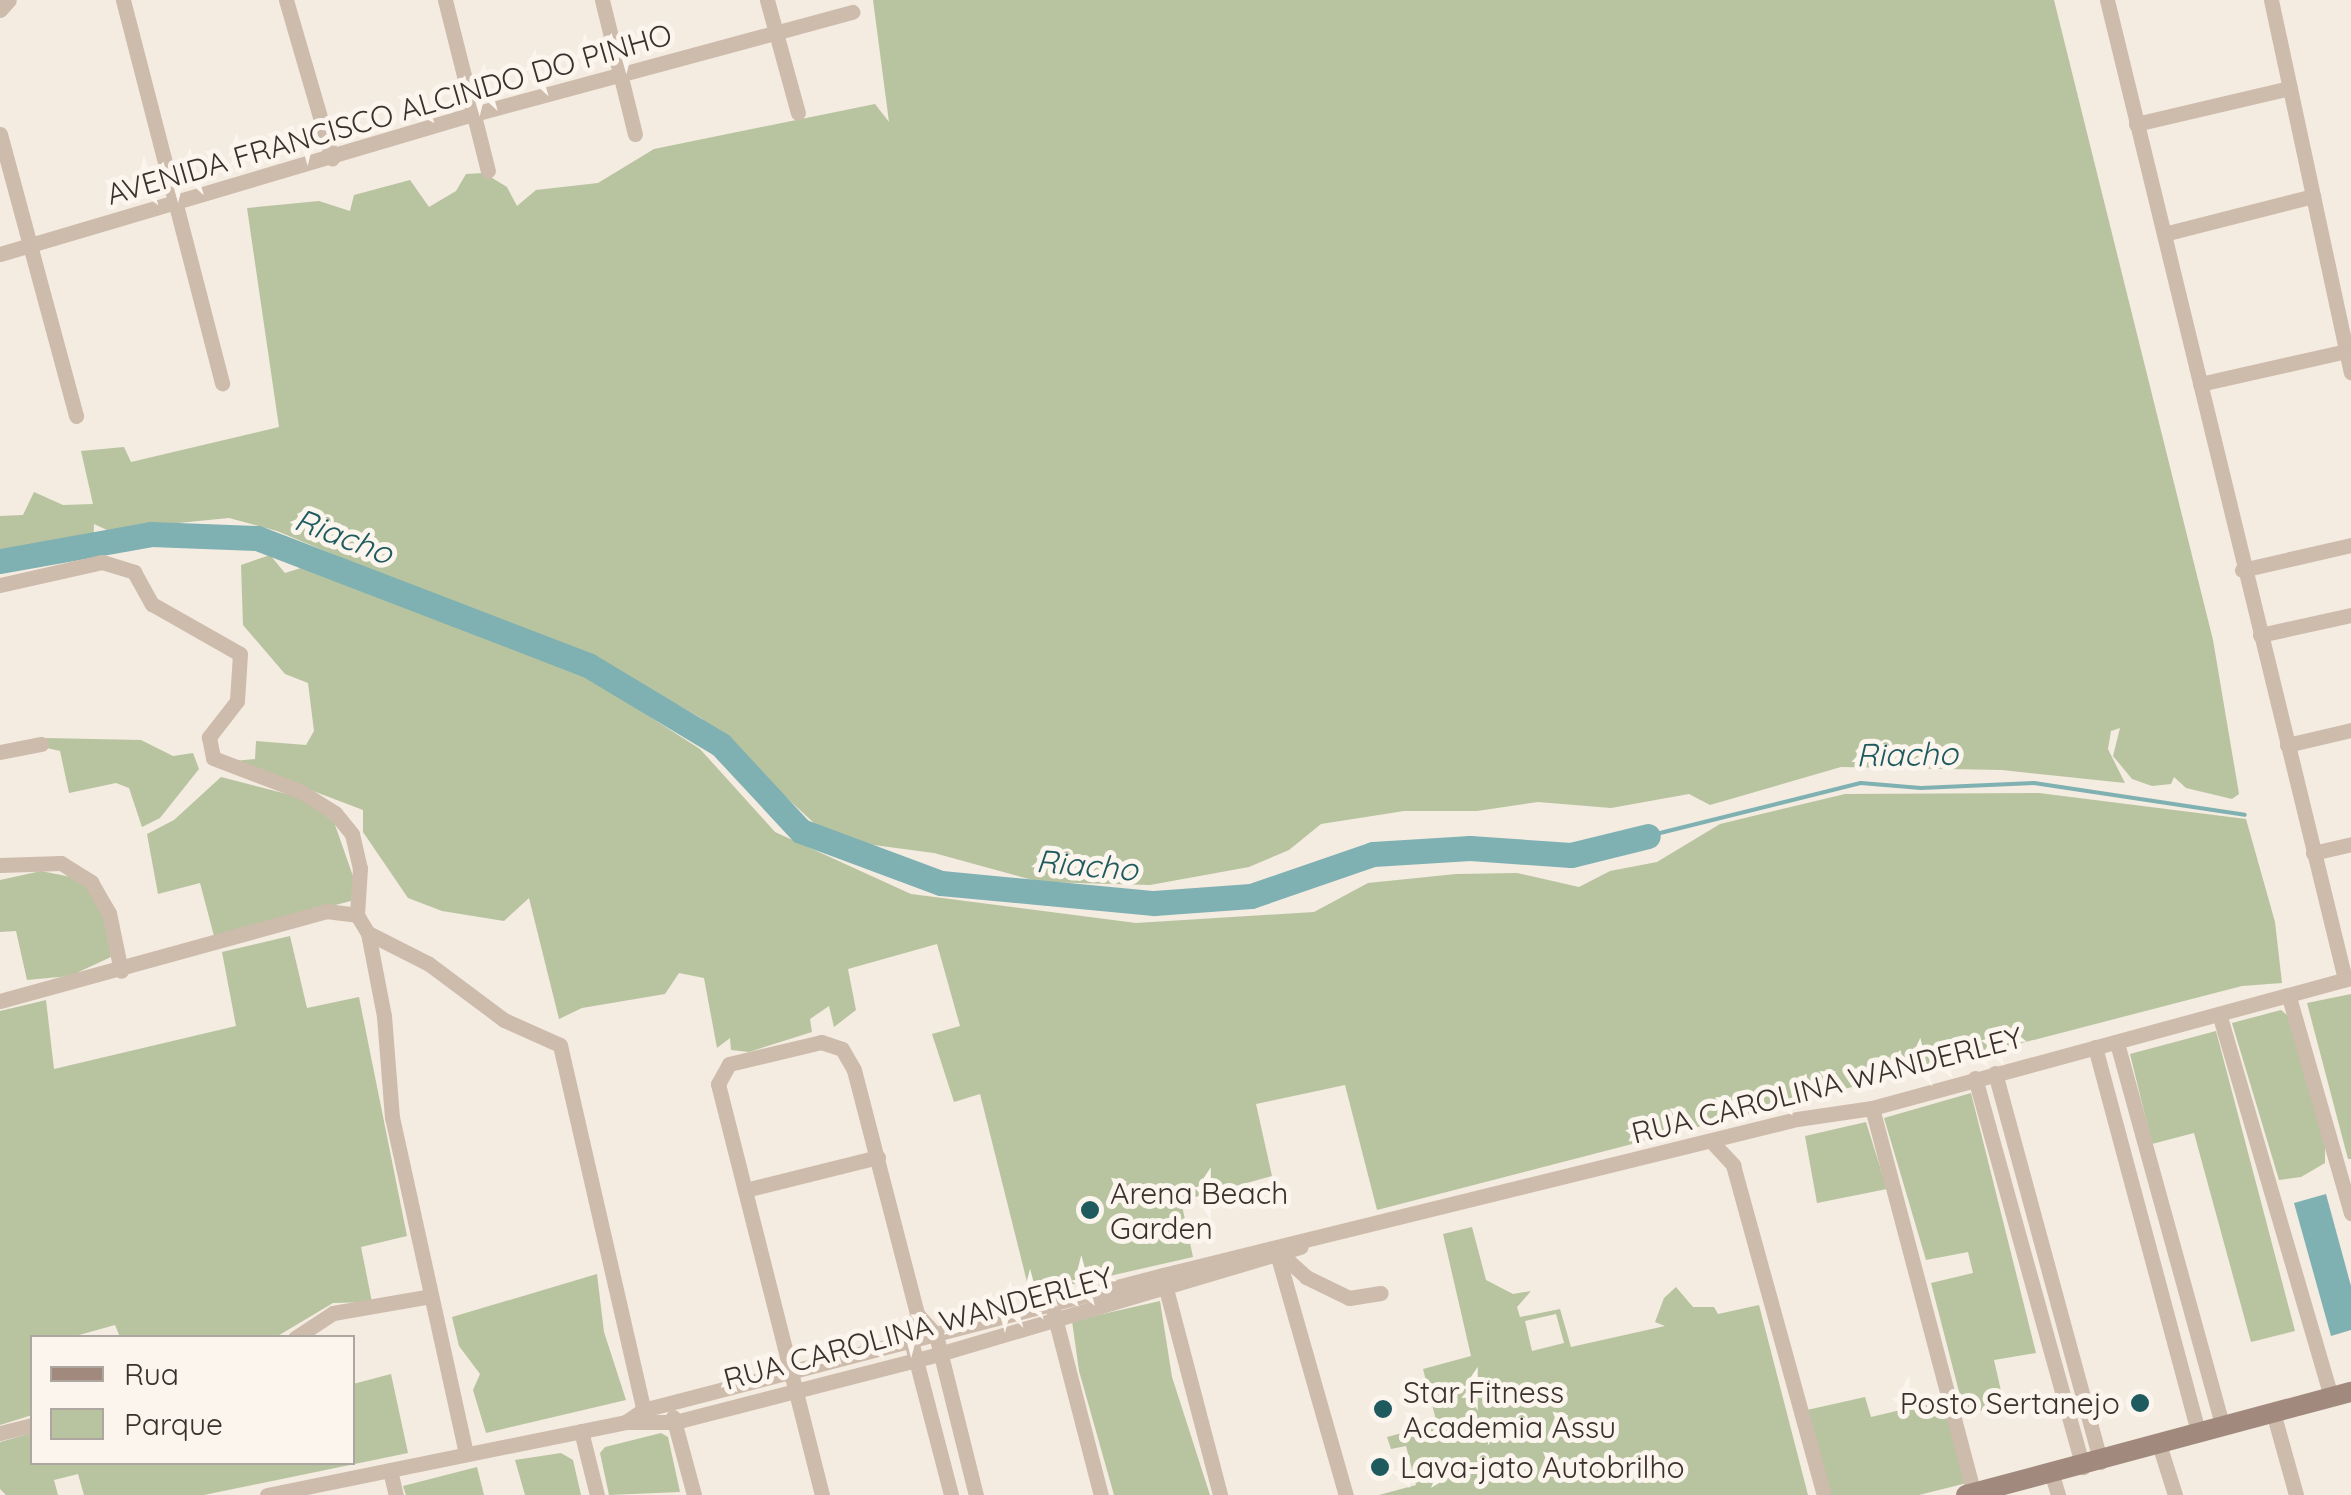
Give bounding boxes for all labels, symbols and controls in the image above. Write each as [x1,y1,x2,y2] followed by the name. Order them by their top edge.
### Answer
[102,16,676,212] street label: AVENIDA FRANCISCO ALCINDO DO PINHO
[290,500,398,572] water label: Riacho
[1856,734,1958,774] water label: Riacho
[1035,841,1139,889] water label: Riacho
[1628,1019,2026,1151] street label: RUA CAROLINA WANDERLEY
[1110,1175,1288,1246] place label: Arena Beach Garden
[1079,1199,1101,1221] marker: Arena Beach Garden
[719,1259,1117,1397] street label: RUA CAROLINA WANDERLEY
[30,1335,355,1465] legend
[124,1355,179,1393] text: Rua
[1403,1374,1616,1444] place label: Star Fitness Academia Assu
[1900,1385,2120,1421] place label: Posto Sertanejo
[2129,1392,2151,1414] marker: Posto Sertanejo
[1372,1398,1394,1420] marker: Star Fitness Academia Assu
[124,1405,223,1443] text: Parque
[1400,1449,1685,1485] place label: Lava-jato Autobrilho
[1369,1456,1391,1478] marker: Lava-jato Autobrilho

